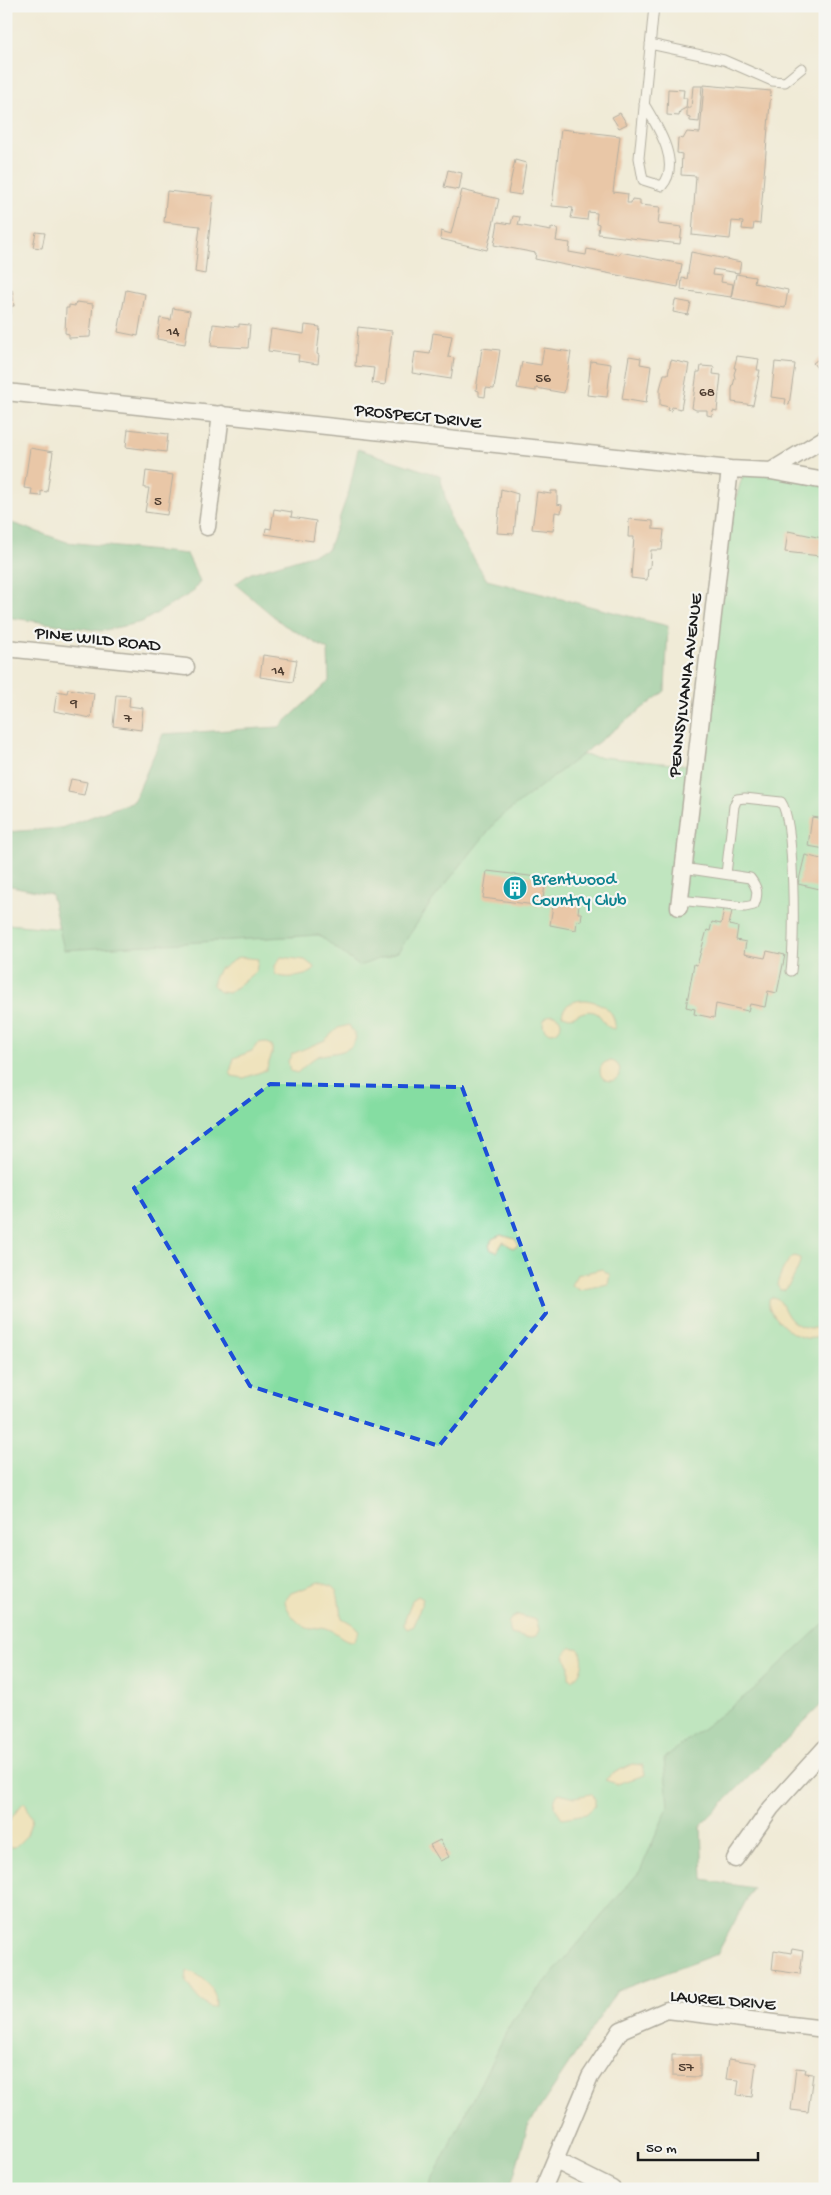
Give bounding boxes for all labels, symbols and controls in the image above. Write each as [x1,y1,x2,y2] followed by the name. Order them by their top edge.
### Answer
[165,323,180,341] house number: 14
[535,370,551,388] house number: 56
[699,384,715,402] house number: 68
[352,400,483,435] street label: PROSPECT DRIVE
[154,493,162,511] house number: 5
[665,592,708,779] street label: PENNSYLVANIA AVENUE
[33,623,162,658] street label: PINE WILD ROAD
[270,662,285,680] house number: 14
[69,695,78,713] house number: 9
[123,710,133,728] house number: 7
[531,870,627,912] place label: Brentwood Country Club
[502,875,528,901] building icon: Brentwood Country Club
[669,1986,777,2017] street label: LAUREL DRIVE
[678,2059,695,2077] house number: 57
[638,2130,758,2162] scale bar
[646,2140,677,2158] text: 50 m

